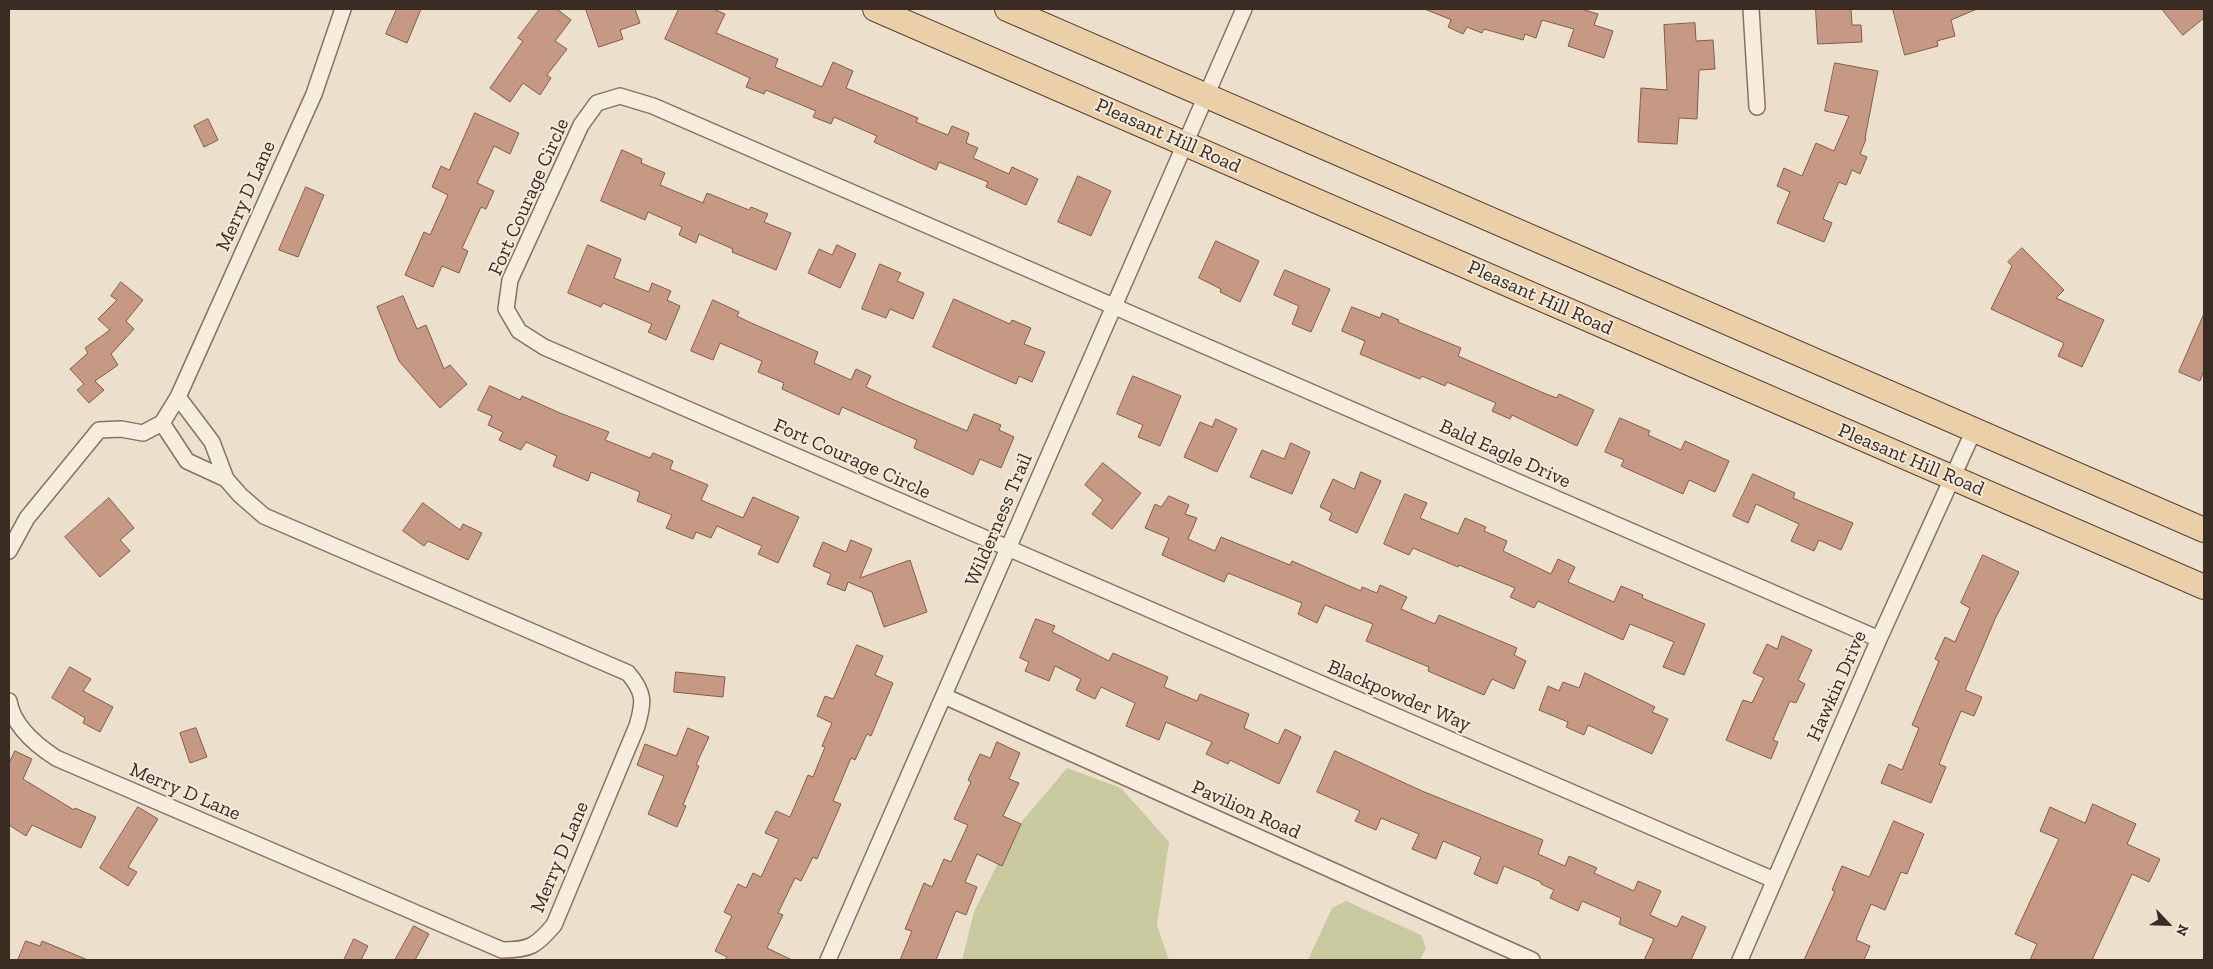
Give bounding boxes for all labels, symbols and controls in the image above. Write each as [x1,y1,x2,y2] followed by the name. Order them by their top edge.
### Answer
[1092,93,1244,179] street label: Pleasant Hill Road
[484,115,574,279] street label: Fort Courage Circle
[211,137,281,255] street label: Merry D Lane
[1464,255,1616,341] street label: Pleasant Hill Road
[770,414,934,504] street label: Fort Courage Circle
[1436,414,1574,494] street label: Bald Eagle Drive
[1834,418,1988,502] street label: Pleasant Hill Road
[960,450,1038,590] street label: Wilderness Trail
[1802,627,1872,745] street label: Hawkin Drive
[1324,655,1474,737] street label: Blackpowder Way
[126,758,244,826] street label: Merry D Lane
[1188,775,1304,845] street label: Pavilion Road
[526,798,594,916] street label: Merry D Lane
[2143,899,2193,949] north arrow
[2172,922,2192,939] text: N

